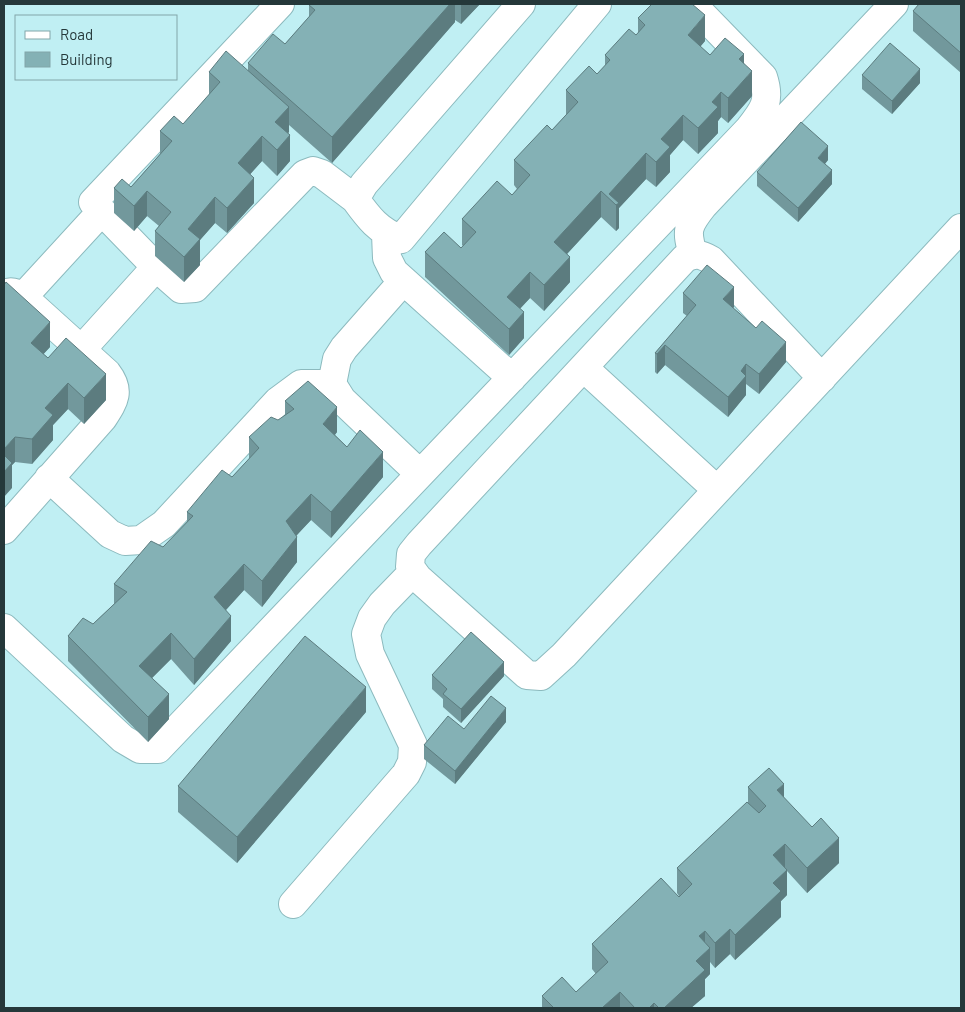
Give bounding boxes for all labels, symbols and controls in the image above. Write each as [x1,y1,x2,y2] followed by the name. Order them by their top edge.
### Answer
[15,15,178,80] legend
[60,25,93,43] text: Road
[60,50,113,68] text: Building

